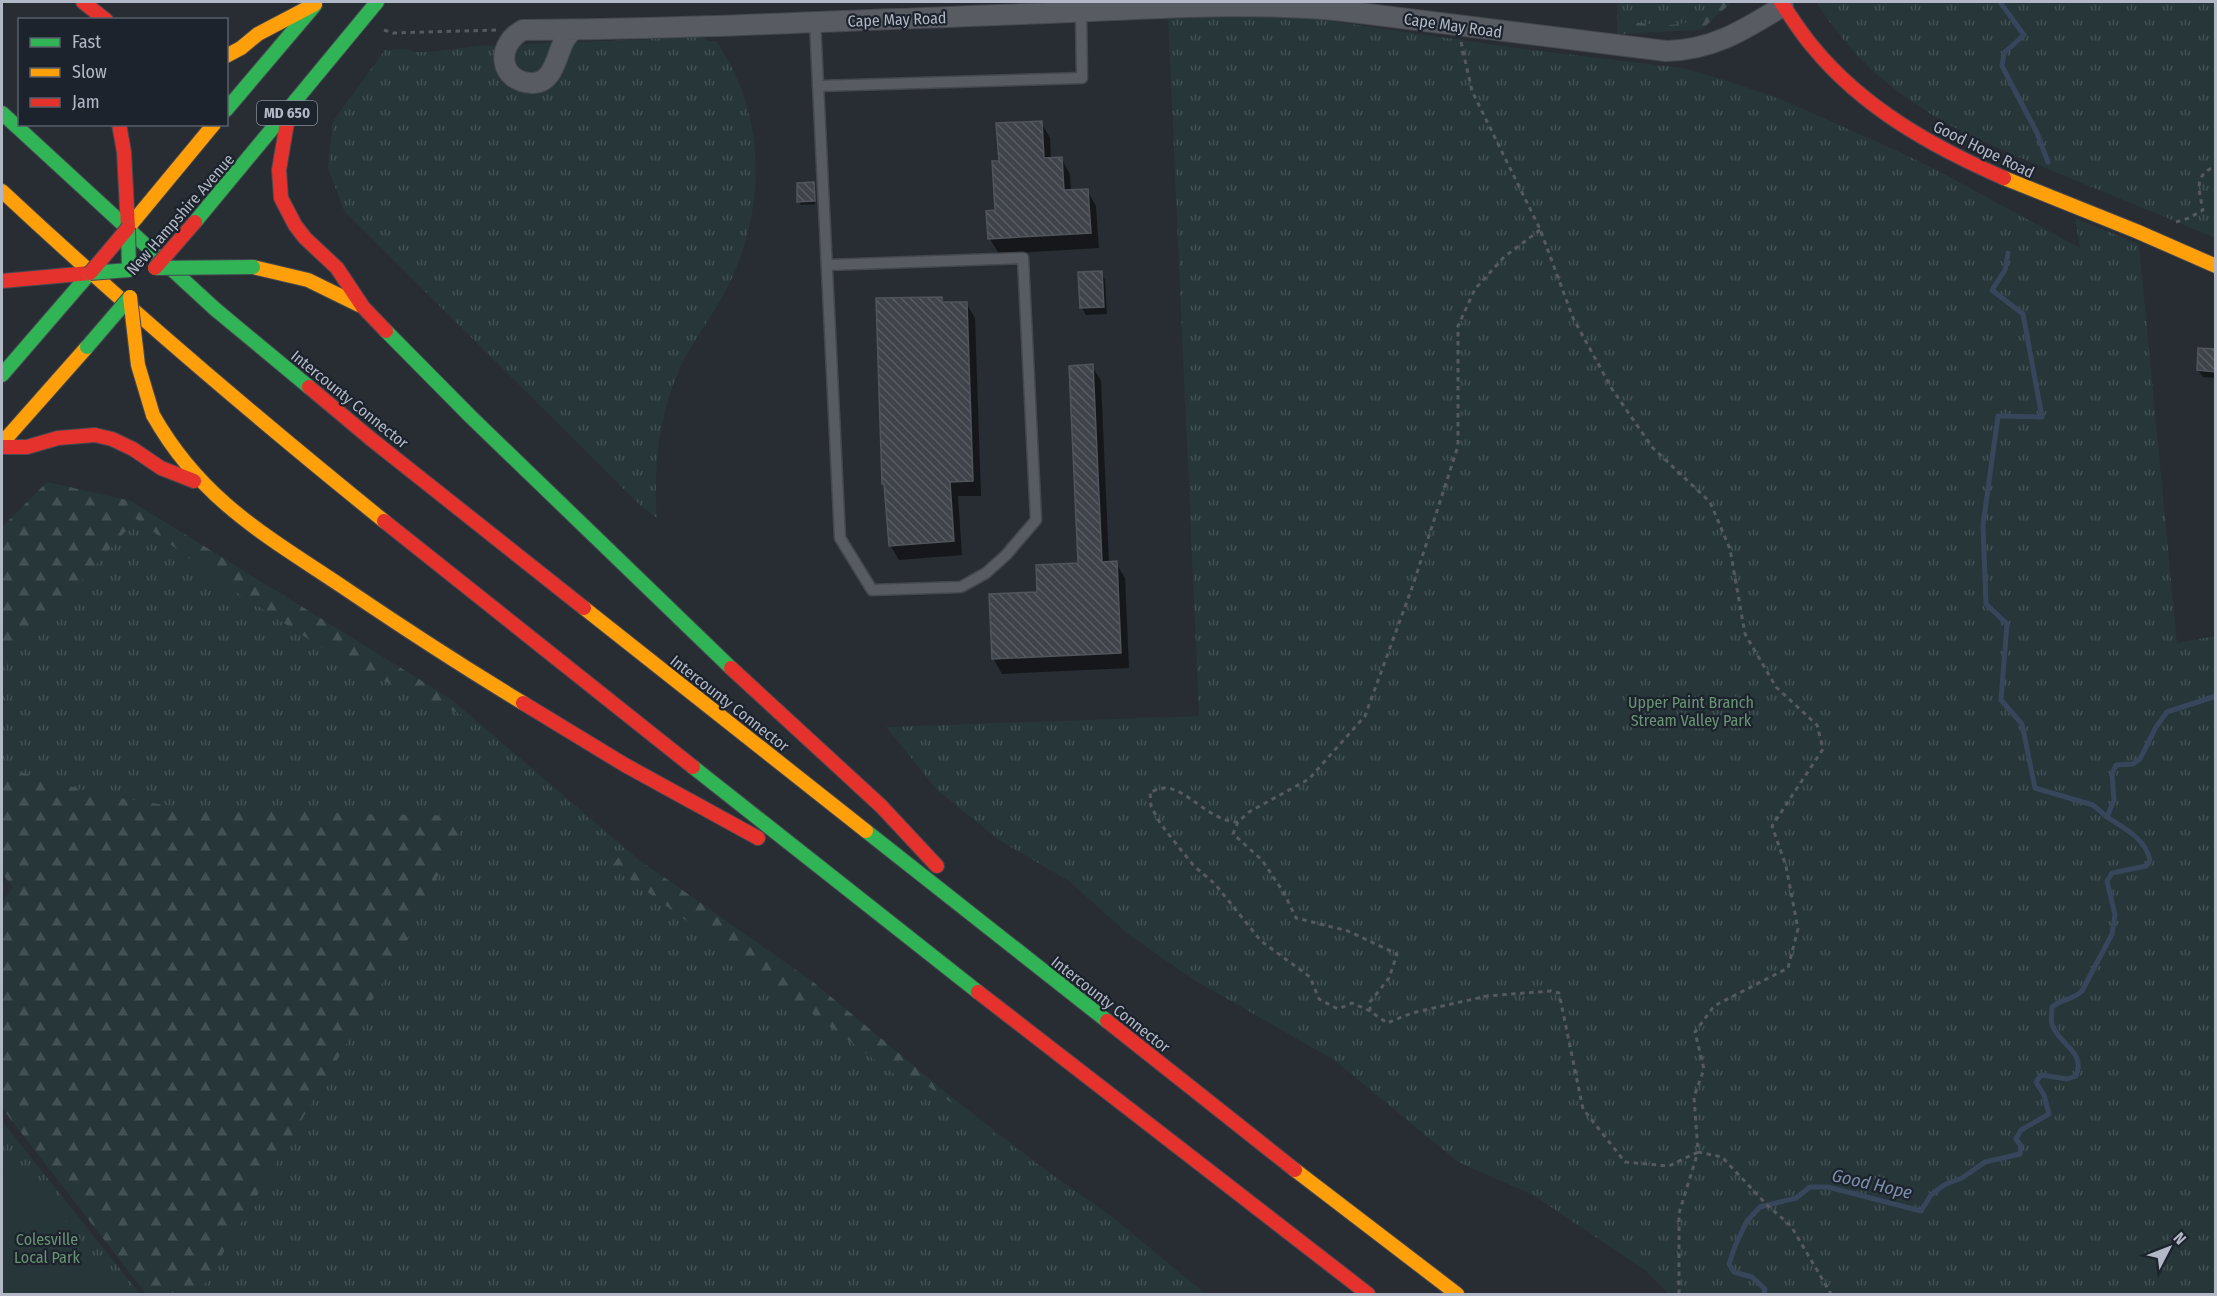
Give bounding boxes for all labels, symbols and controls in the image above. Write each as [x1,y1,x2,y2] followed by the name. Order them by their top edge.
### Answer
[847,8,947,31] street label: Cape May Road
[1403,9,1503,42] street label: Cape May Road
[18,18,228,126] legend
[72,31,101,53] text: Fast
[72,61,107,83] text: Slow
[72,91,100,113] text: Jam
[257,101,317,125] road number: MD 650
[1930,117,2037,182] street label: Good Hope Road
[123,150,238,279] street label: New Hampshire Avenue
[287,346,412,453] street label: Intercounty Connector
[667,651,793,756] street label: Intercounty Connector
[1628,693,1754,730] park label: Upper Paint Branch Stream Valley Park
[1048,952,1174,1057] street label: Intercounty Connector
[1830,1164,1914,1204] water label: Good Hope
[2139,1218,2199,1278] north arrow
[2170,1228,2190,1248] text: N
[14,1230,81,1267] park label: Colesville Local Park

